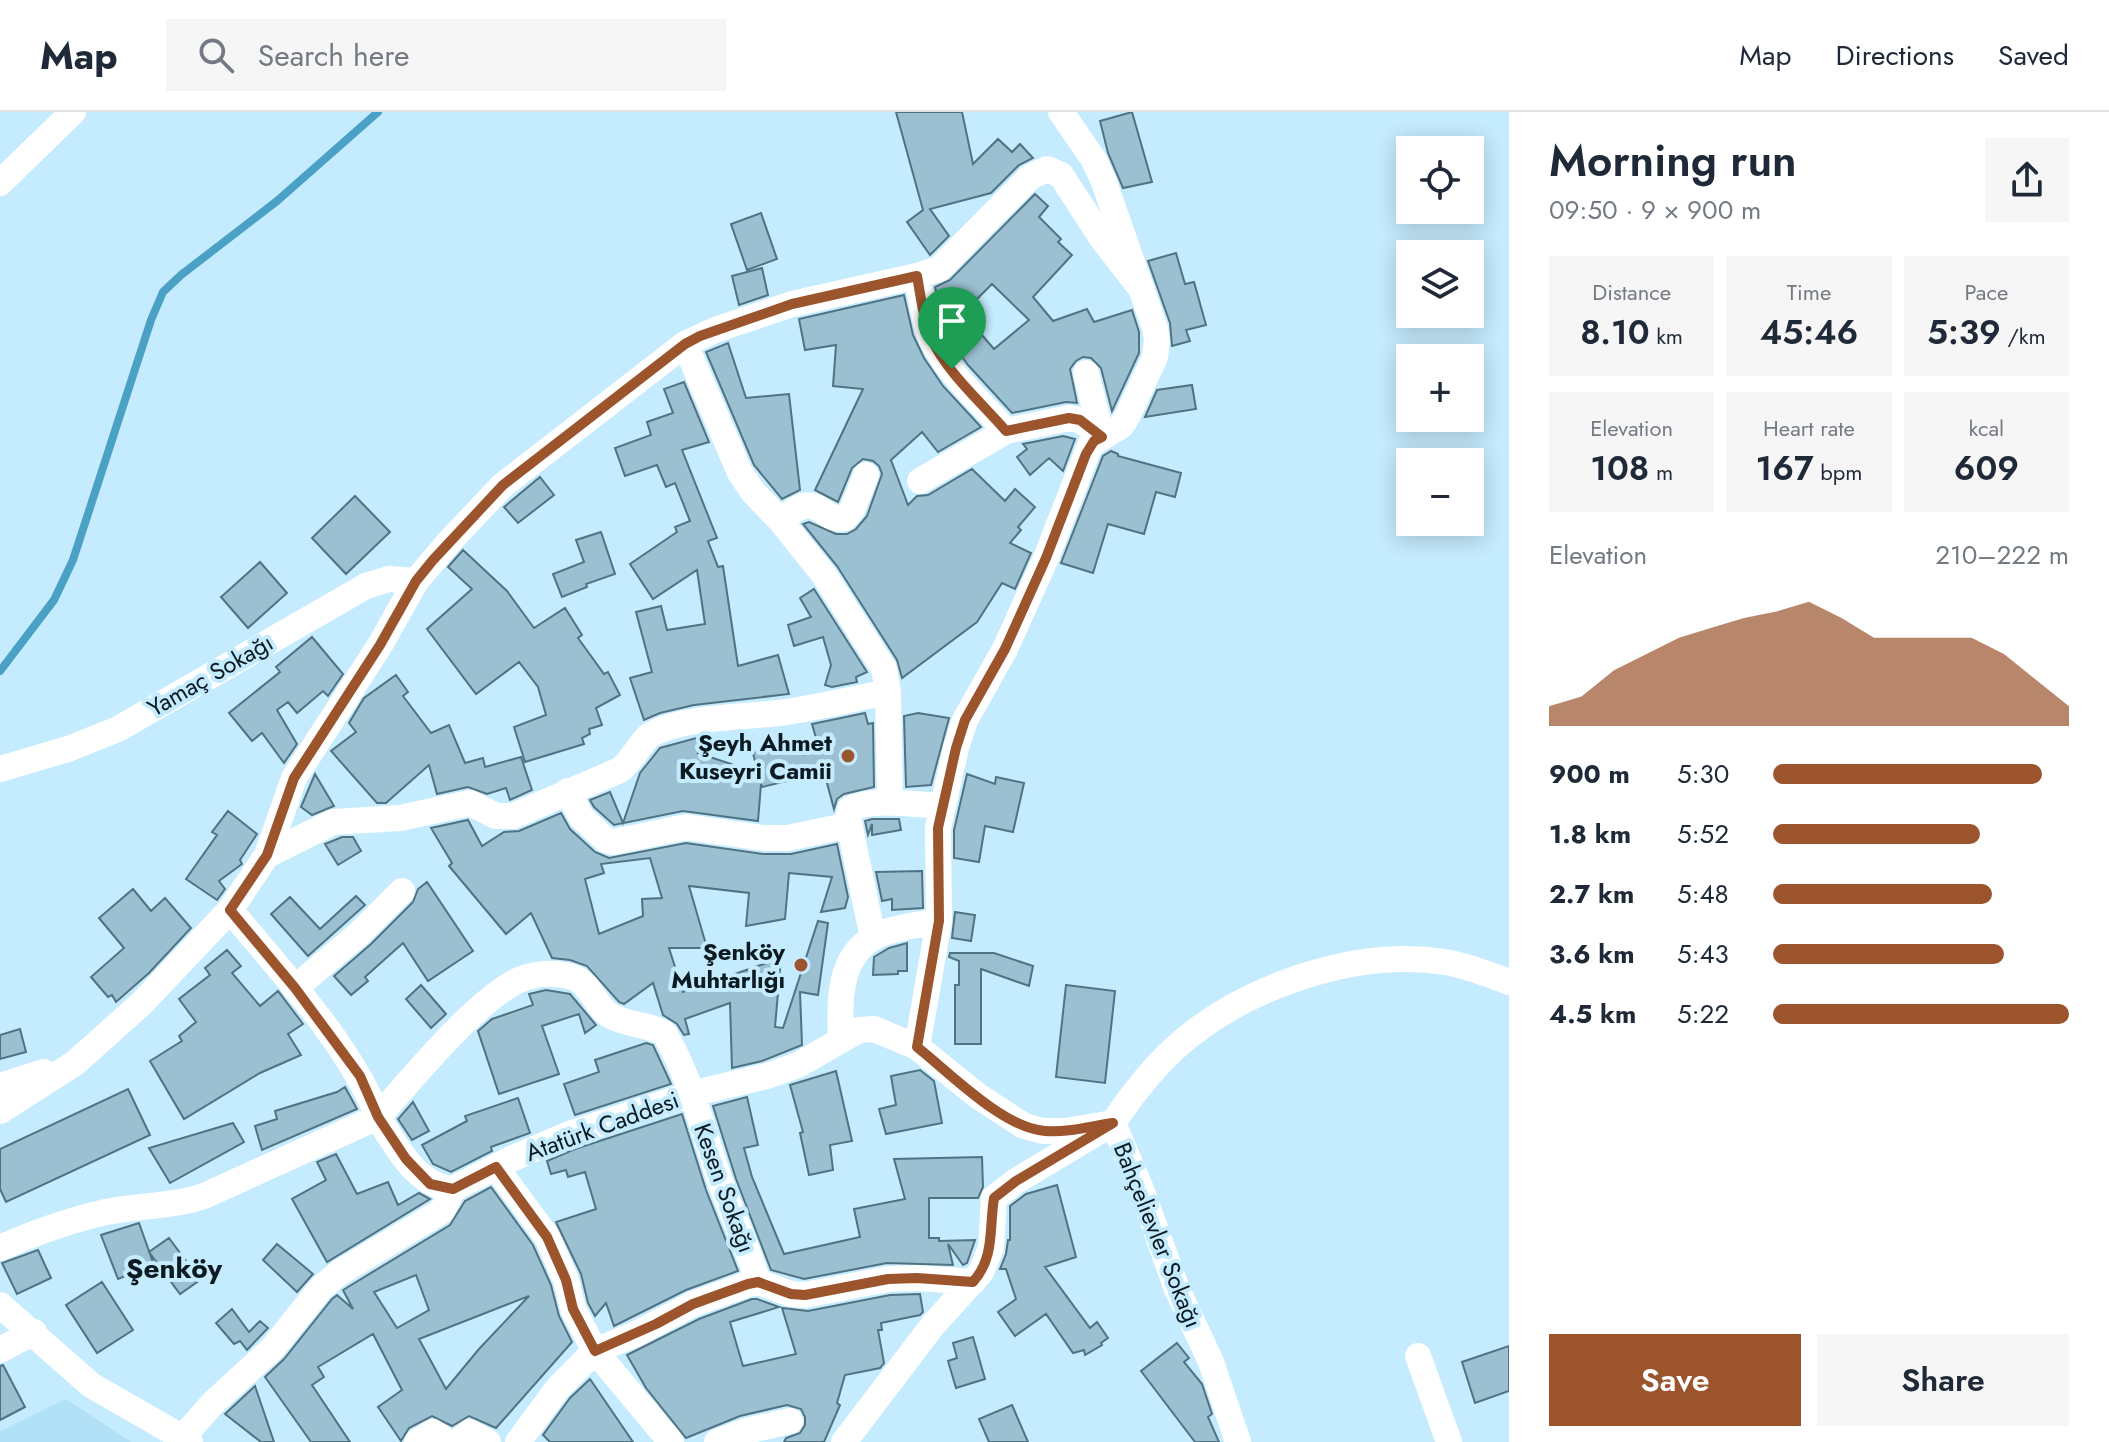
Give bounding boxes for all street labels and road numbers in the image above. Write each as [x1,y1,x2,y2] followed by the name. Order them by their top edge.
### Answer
[141,625,279,725] street label: Yamaç Sokağı
[520,1082,684,1170] street label: Atatürk Caddesi
[685,1118,765,1258] street label: Kesen Sokağı
[1105,1137,1211,1333] street label: Bahçelievler Sokağı

